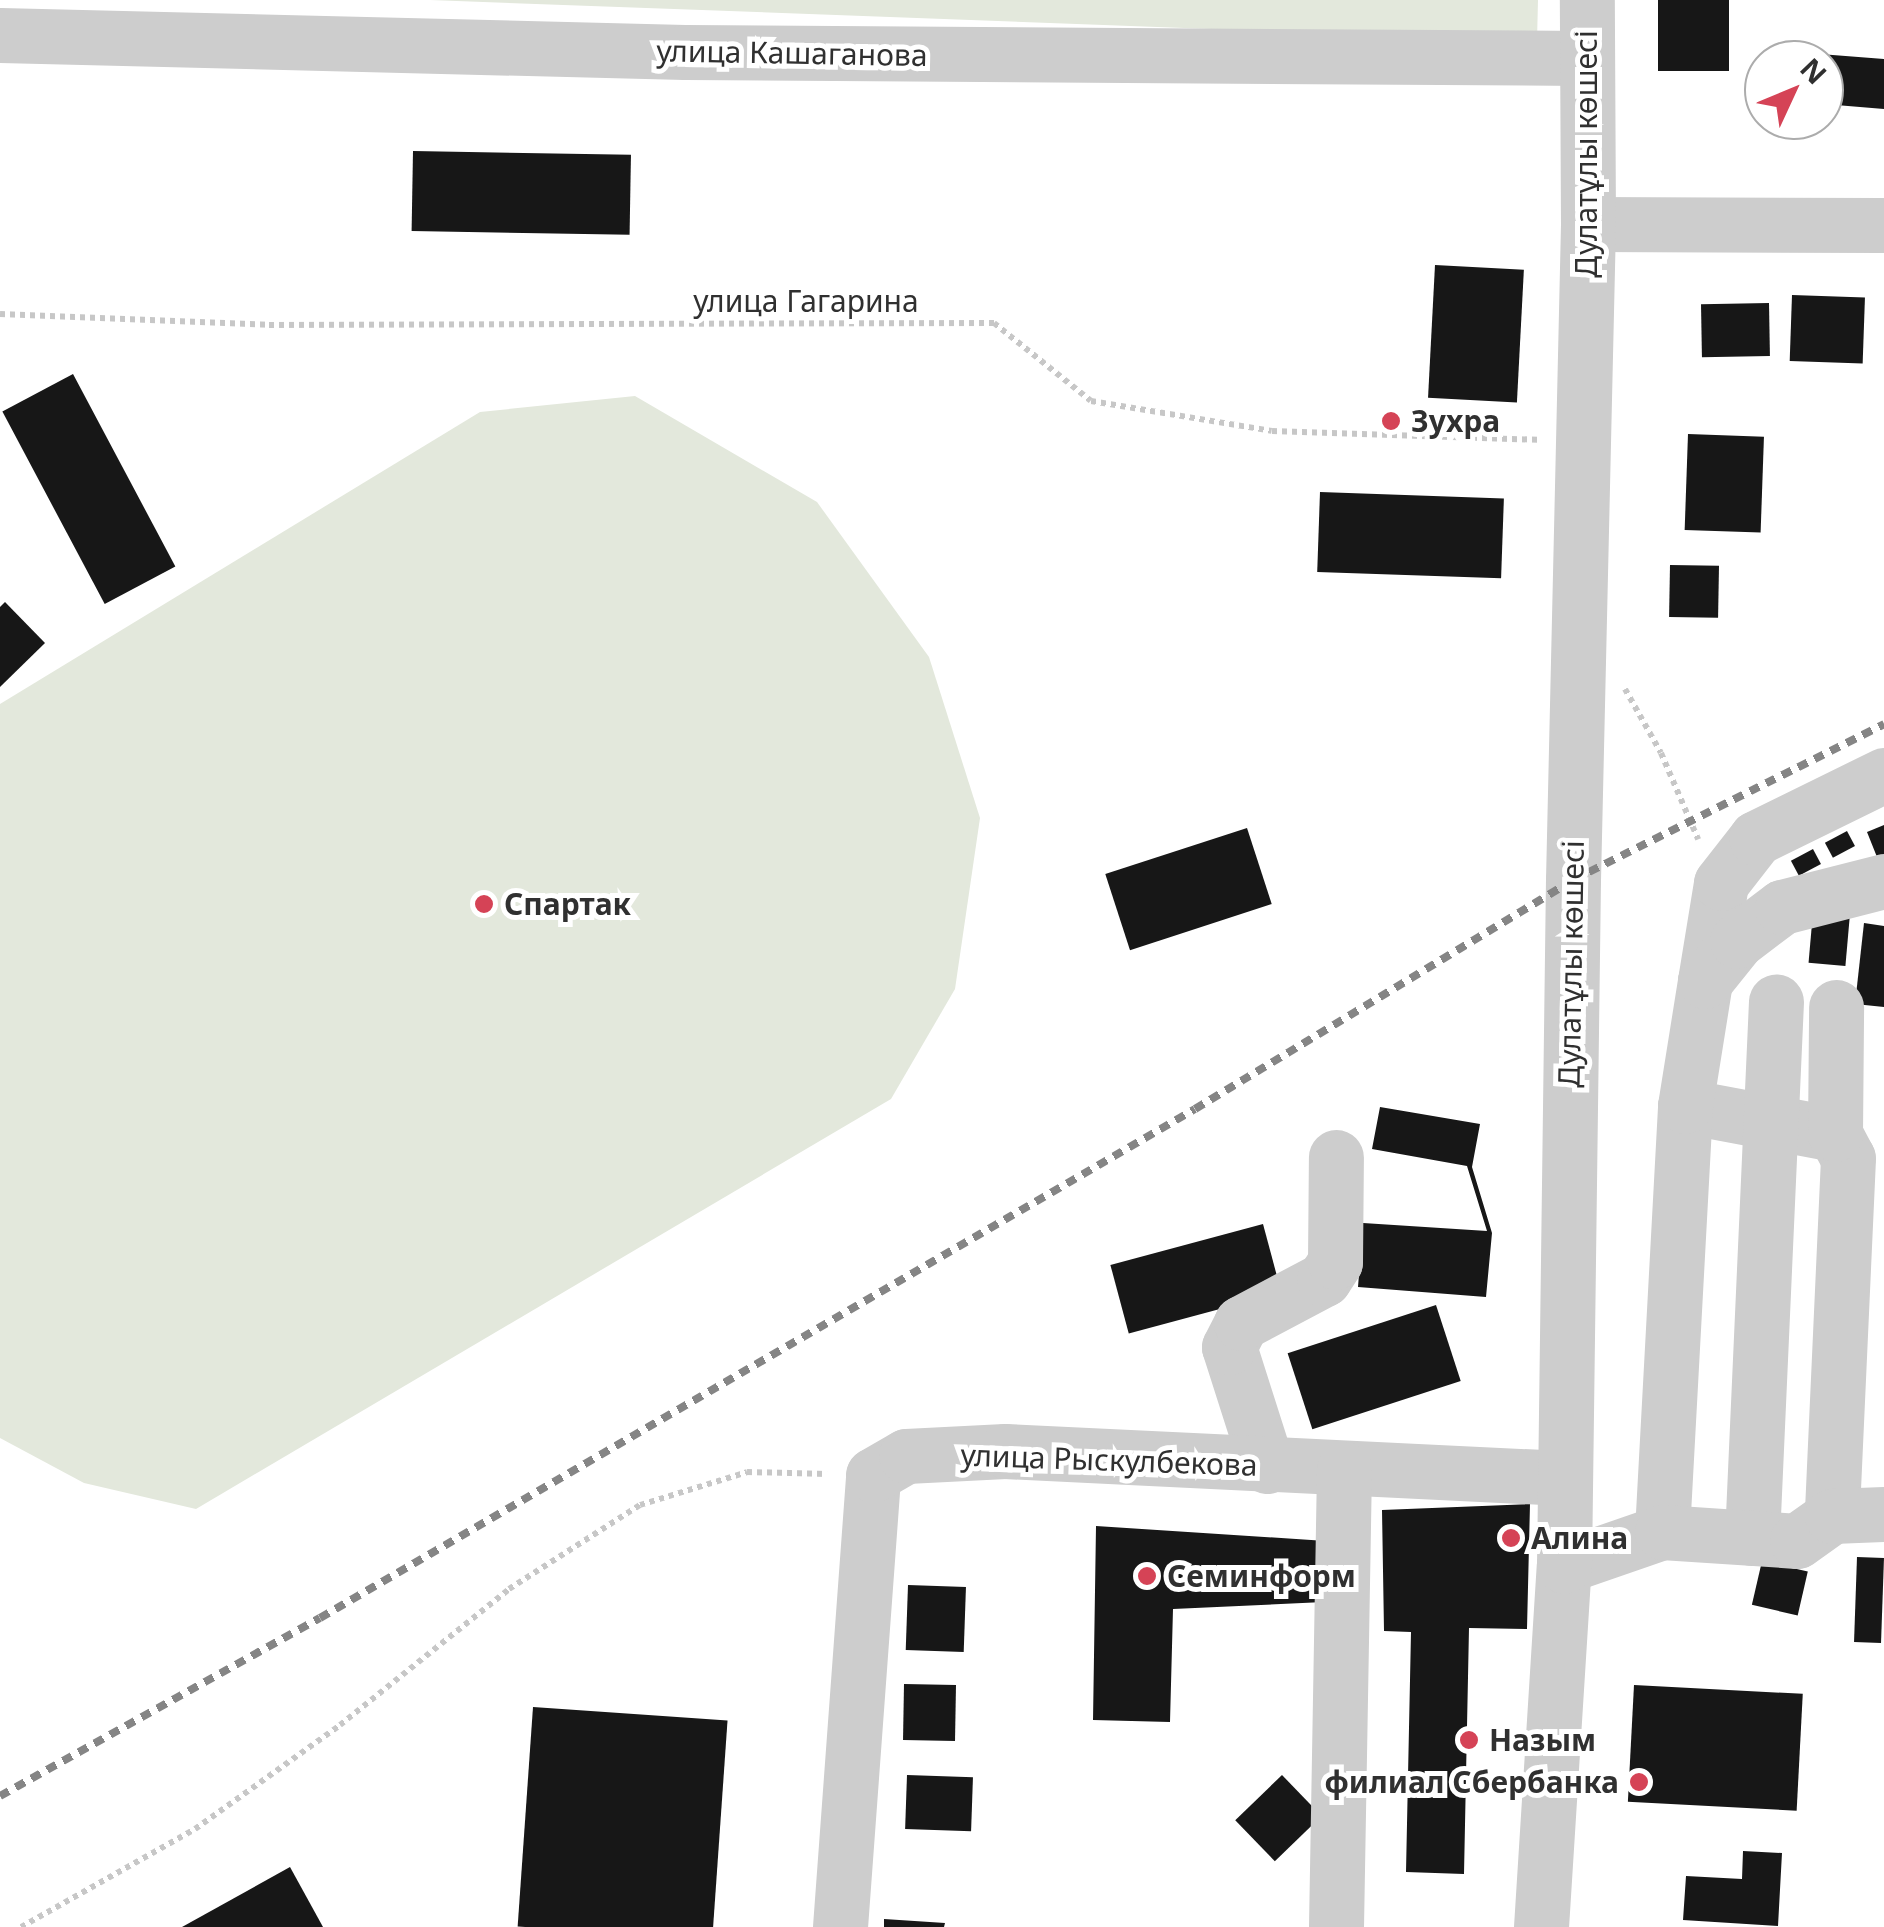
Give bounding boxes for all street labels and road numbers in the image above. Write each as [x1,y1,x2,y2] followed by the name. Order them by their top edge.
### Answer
[1568,30,1604,278] street label: Дулатұлы көшесі
[656,33,928,73] street label: улица Кашаганова
[693,283,919,319] street label: улица Гагарина
[1551,840,1591,1088] street label: Дулатұлы көшесі
[960,1437,1258,1483] street label: улица Рыскулбекова

